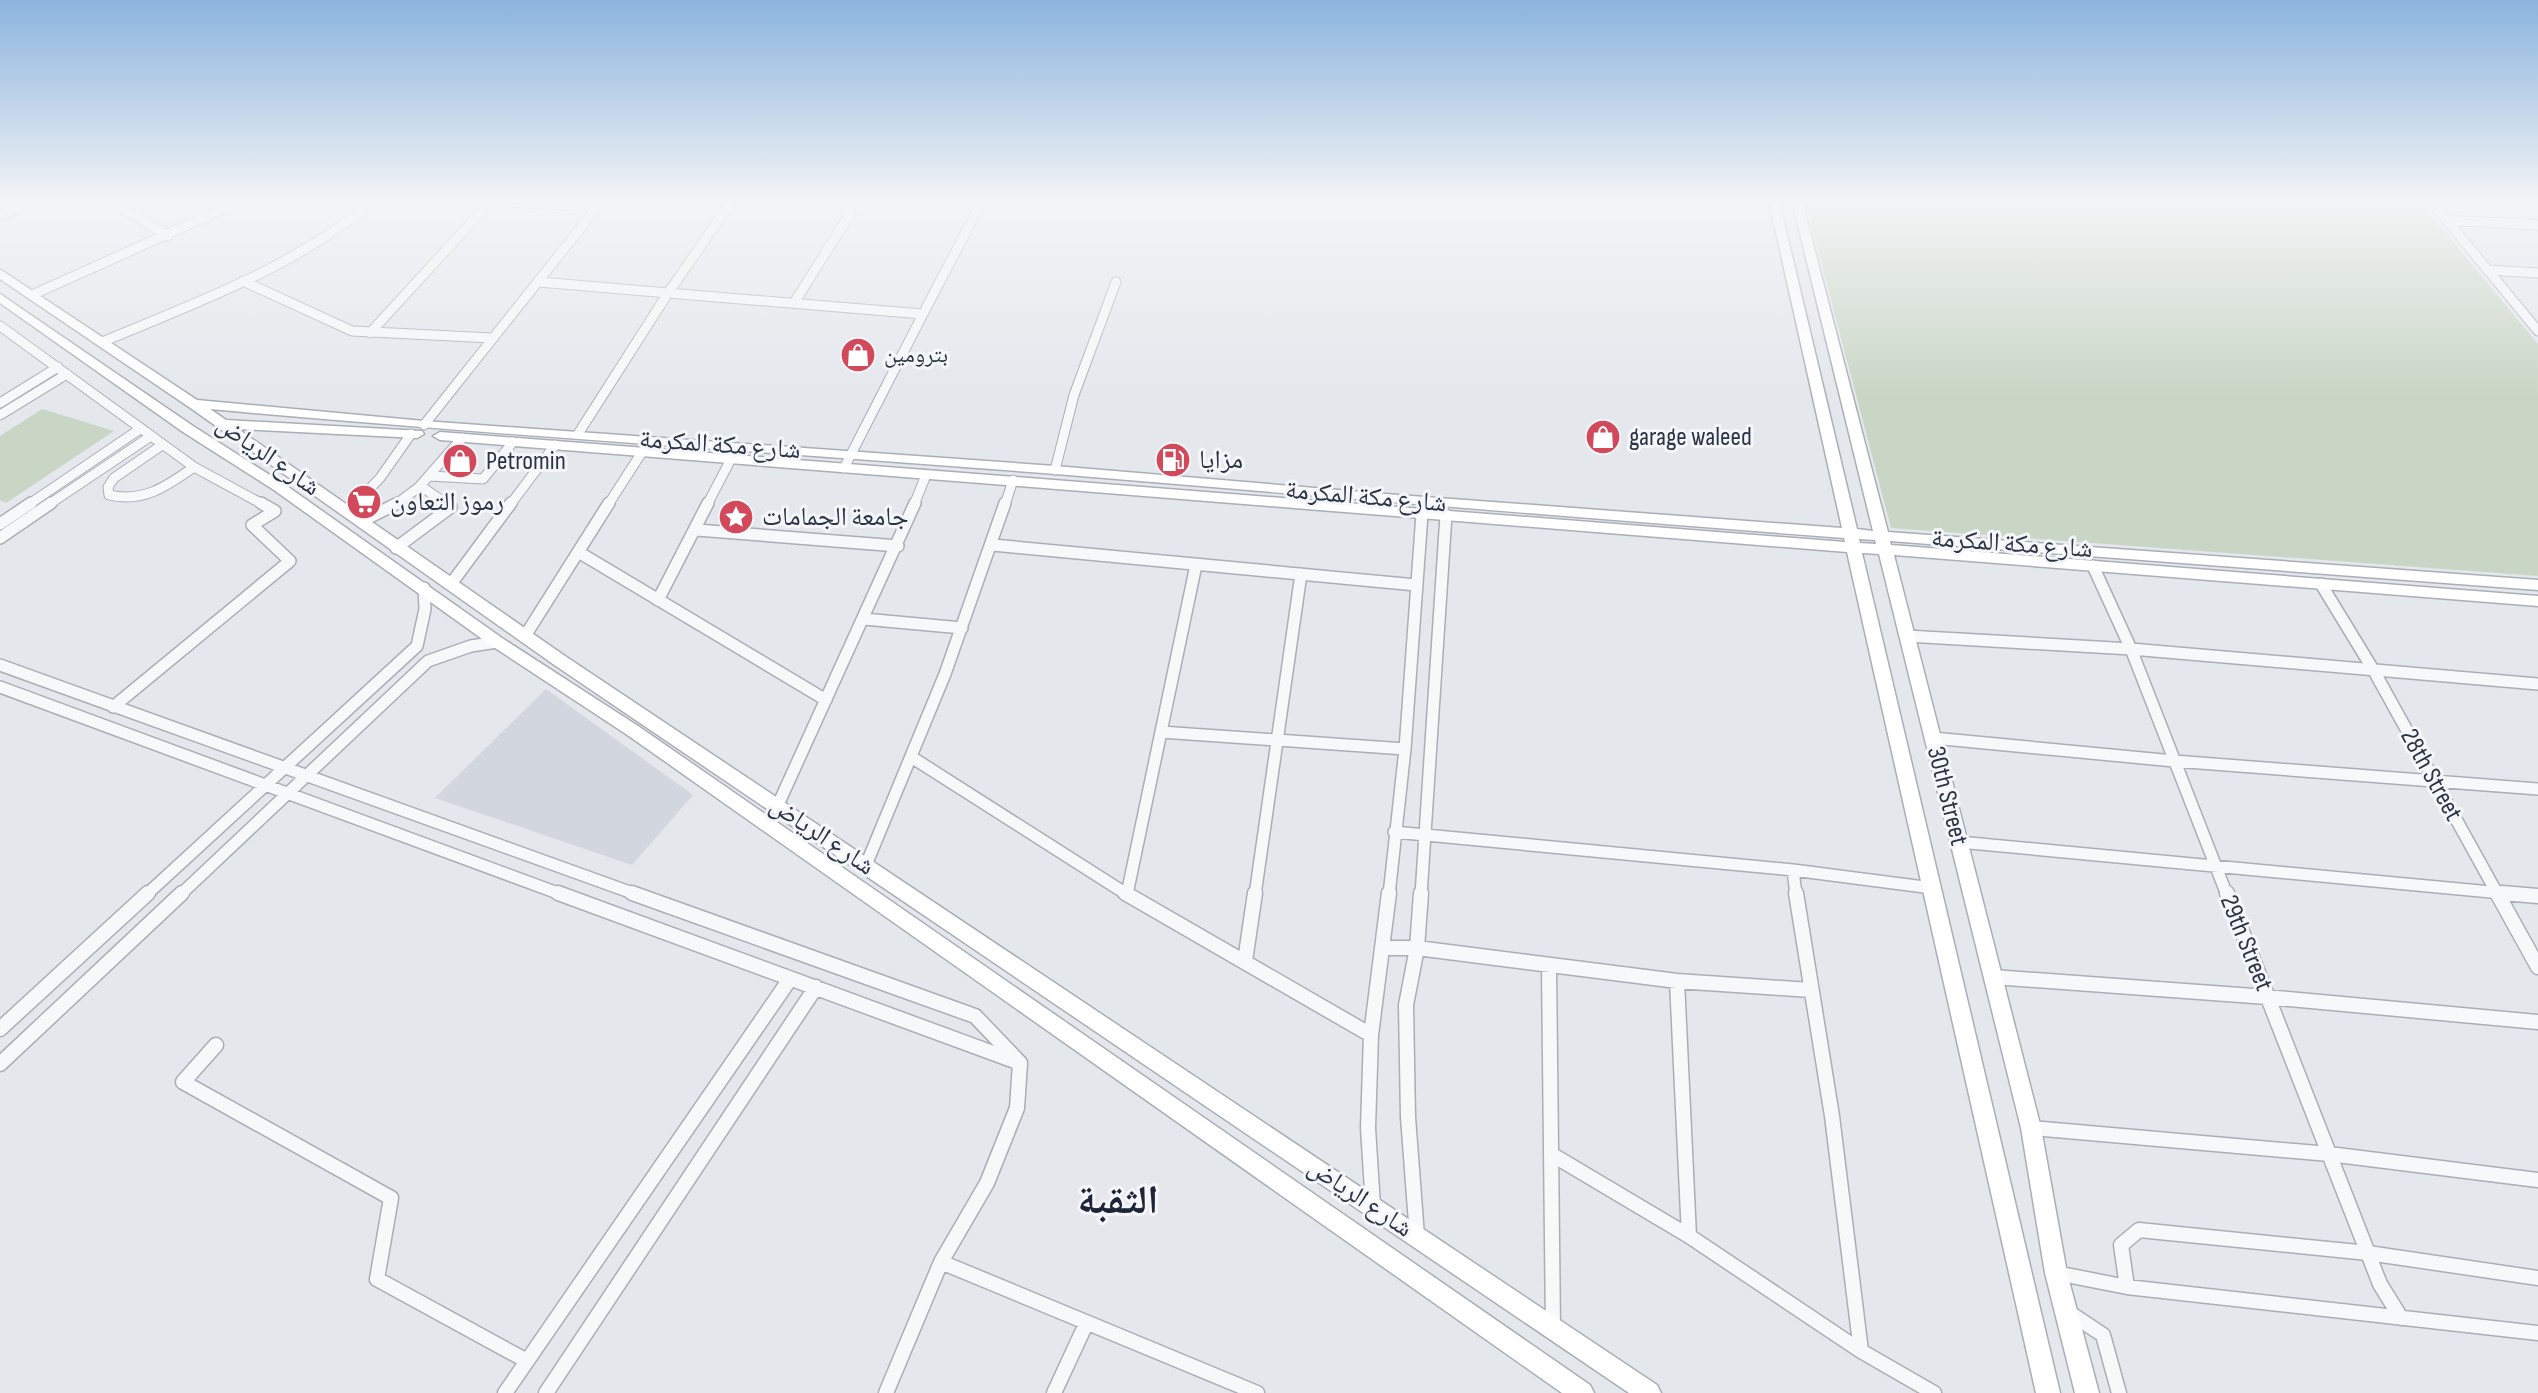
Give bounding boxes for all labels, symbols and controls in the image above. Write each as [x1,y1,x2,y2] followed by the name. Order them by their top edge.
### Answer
[839,336,877,374] shop icon: بترومين
[884,342,948,369] place label: بترومين
[210,409,326,503] street label: شارع الرياض
[1584,418,1622,456] shop icon: garage waleed
[1629,422,1752,453] place label: garage waleed
[638,424,802,466] street label: شارع مكة المكرمة
[1154,441,1192,479] fuel station icon: مزايا
[441,442,479,480] shop icon: Petromin
[1199,445,1243,476] place label: مزايا
[486,446,566,477] place label: Petromin
[1284,475,1448,519] street label: شارع مكة المكرمة
[345,483,383,521] supermarket icon: رموز التعاون
[390,487,504,518] place label: رموز التعاون
[717,498,755,536] place icon: جامعة الجمامات
[762,502,908,533] place label: جامعة الجمامات
[1930,523,2094,565] street label: شارع مكة المكرمة
[2393,724,2469,826] street label: 28th Street
[1920,743,1974,849] street label: 30th Street
[764,790,880,882] street label: شارع الرياض
[2213,891,2279,995] street label: 29th Street
[1302,1152,1418,1244] street label: شارع الرياض
[1077,1177,1159,1225] district label: الثقبة

